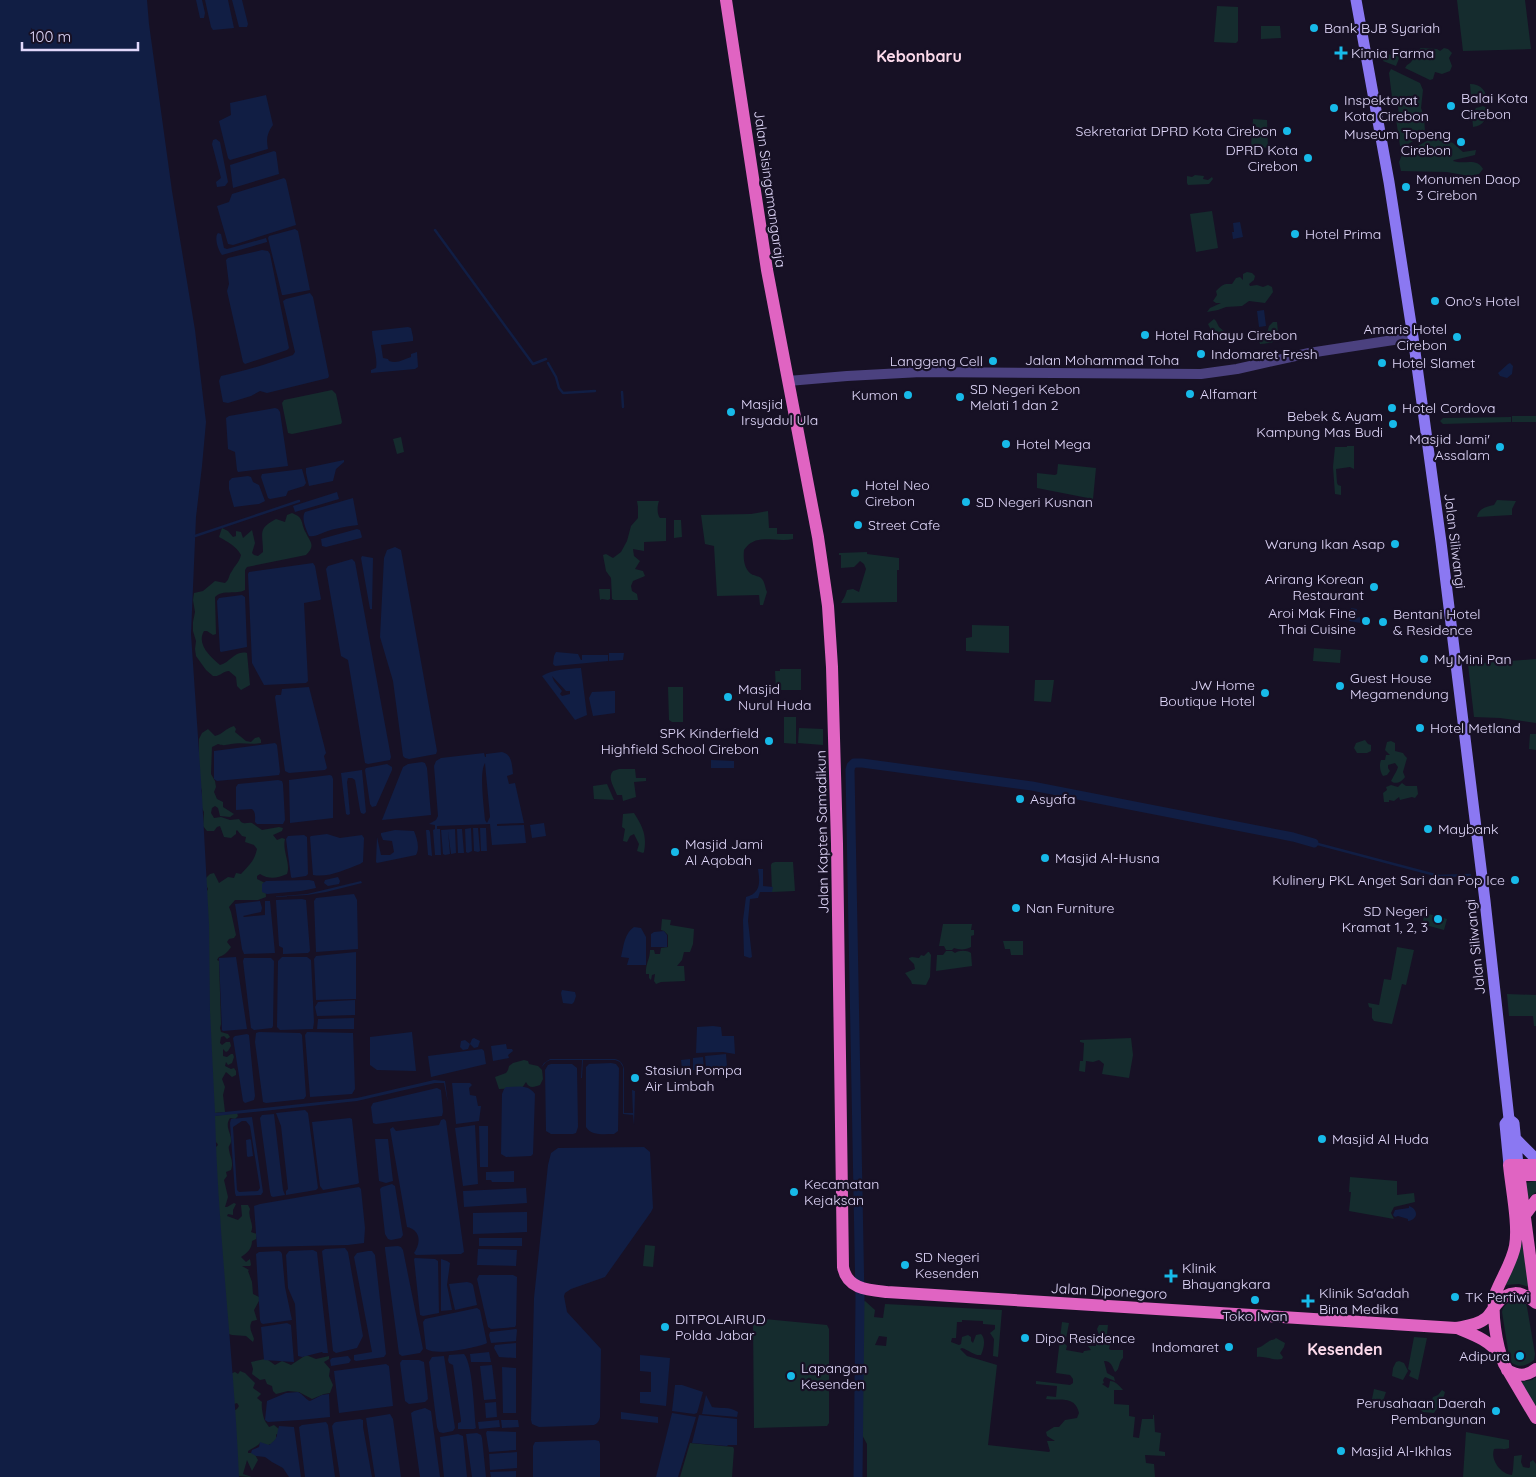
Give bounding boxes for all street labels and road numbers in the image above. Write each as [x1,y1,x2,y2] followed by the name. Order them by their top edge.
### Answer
[750,109,790,269] street label: Jalan Sisingamangaraja
[1025,351,1179,369] street label: Jalan Mohammad Toha
[1440,492,1470,590] street label: Jalan Siliwangi
[812,750,832,914] street label: Jalan Kapten Samadikun
[1461,898,1489,996] street label: Jalan Siliwangi
[1050,1279,1168,1303] street label: Jalan Diponegoro

